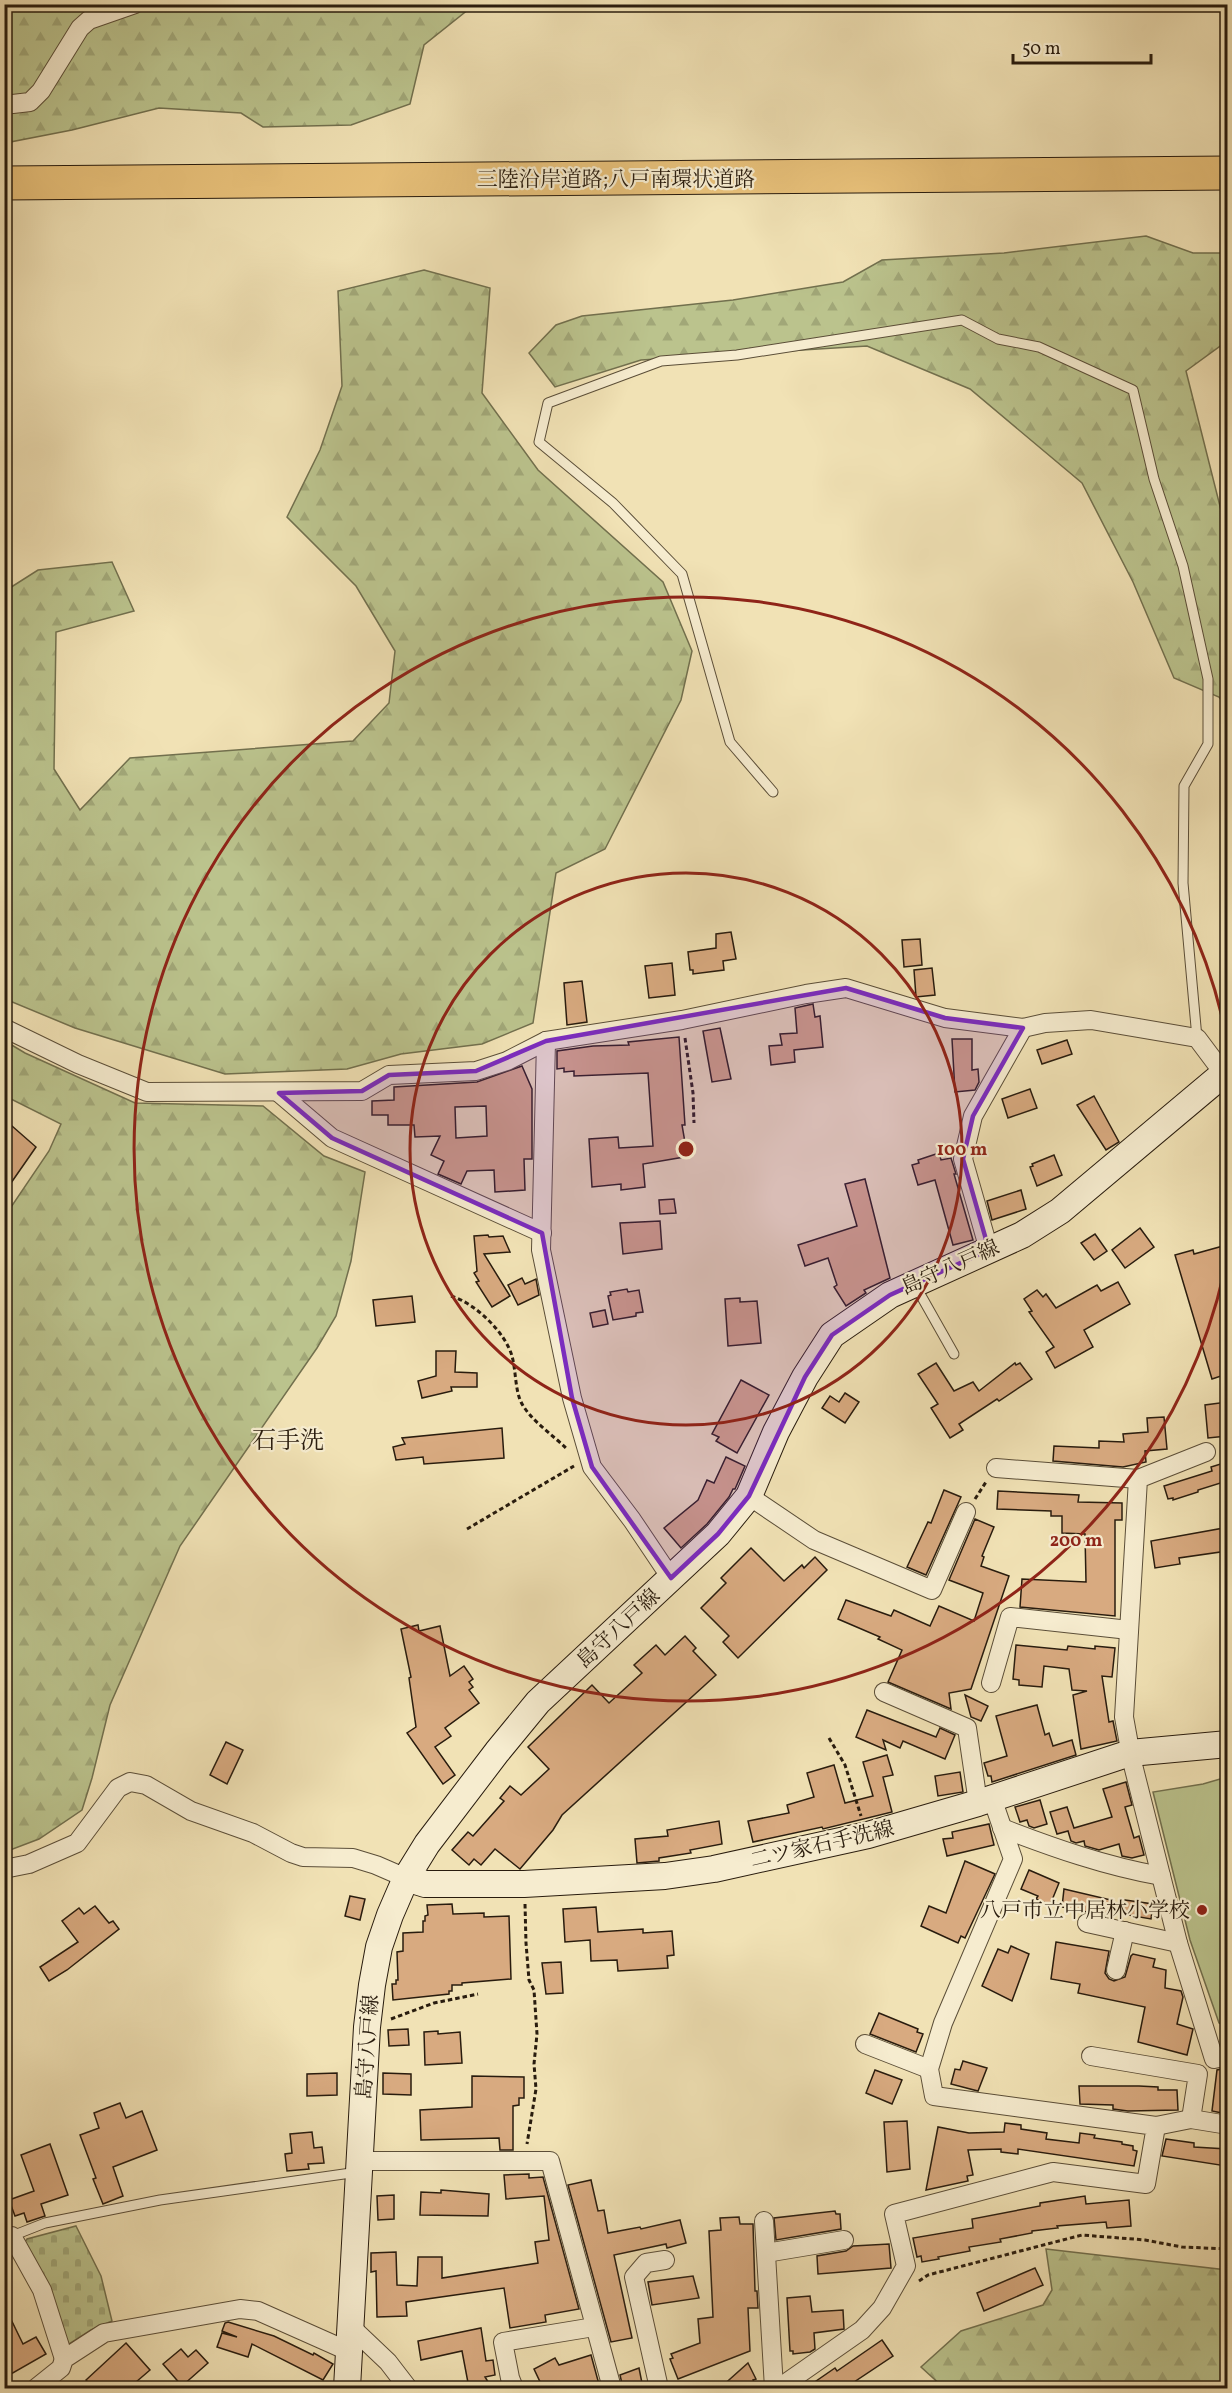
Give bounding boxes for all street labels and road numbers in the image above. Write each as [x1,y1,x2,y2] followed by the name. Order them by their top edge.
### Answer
[477,166,755,195] street label: 三陸沿岸道路;八戸南環状道路
[897,1234,1004,1303] street label: 島守八戸線
[571,1583,667,1676] street label: 島守八戸線
[747,1815,897,1876] street label: 二ツ家石手洗線
[350,1994,387,2100] street label: 島守八戸線

